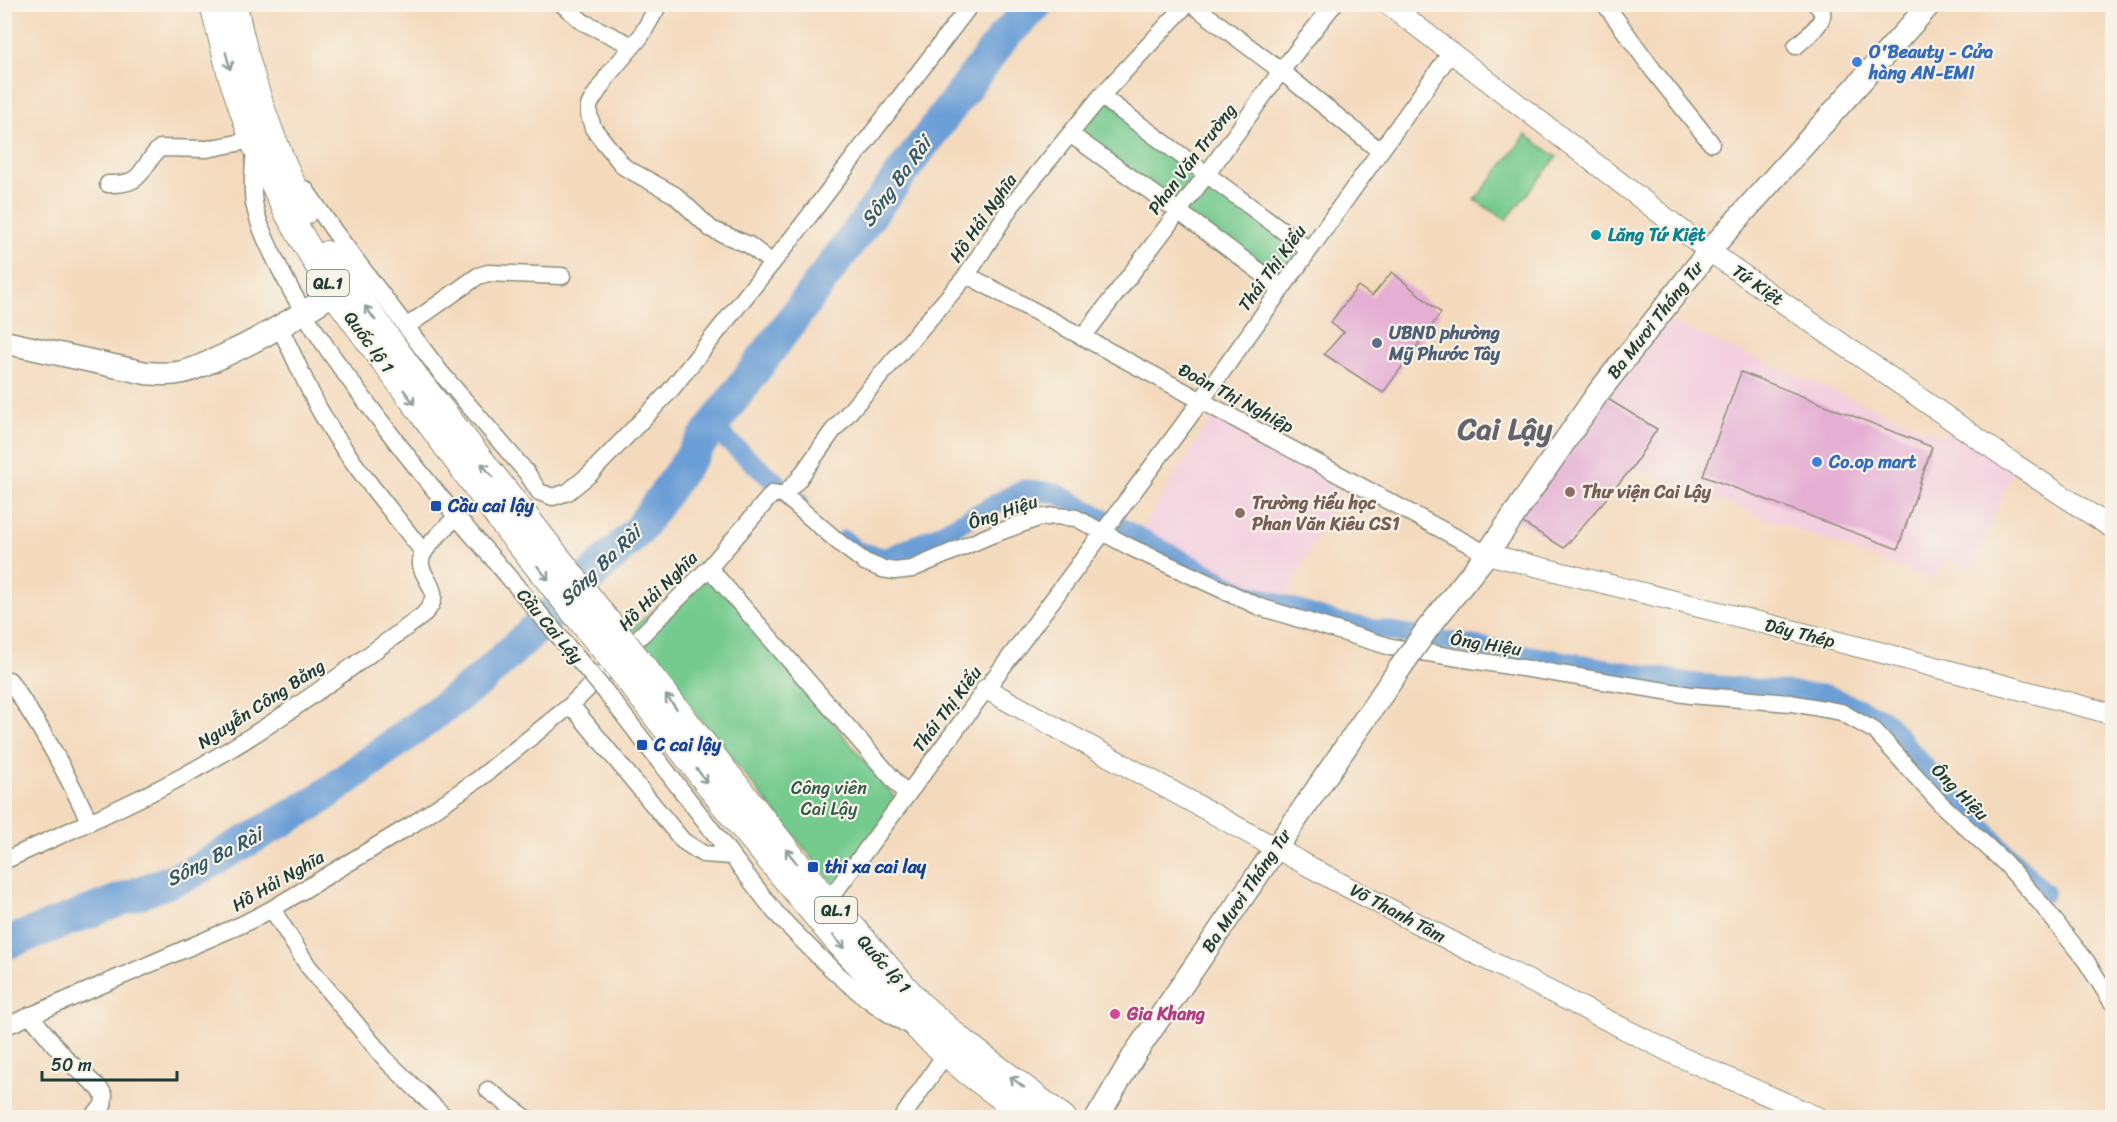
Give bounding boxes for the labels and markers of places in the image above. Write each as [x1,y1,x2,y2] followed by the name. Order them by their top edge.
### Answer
[1868,36,1993,89] place label: O'Beauty - Cửa hàng AN-EMI
[1850,55,1864,69] marker: O'Beauty - Cửa hàng AN-EMI
[1608,219,1706,251] place label: Lăng Tứ Kiệt
[1589,228,1603,242] marker: Lăng Tứ Kiệt
[1388,317,1501,370] place label: UBND phường Mỹ Phước Tây
[1370,336,1384,350] marker: UBND phường Mỹ Phước Tây
[1828,446,1916,478] place label: Co.op mart
[1810,455,1824,469] marker: Co.op mart
[1582,476,1712,508] place label: Thư viện Cai Lậy
[1563,485,1577,499] marker: Thư viện Cai Lậy
[1252,487,1400,540] place label: Trường tiểu học Phan Văn Kiêu CS1
[447,490,534,522] place label: Cầu cai lậy
[429,499,443,513] marker: Cầu cai lậy
[1233,506,1247,520] marker: Trường tiểu học Phan Văn Kiêu CS1
[653,729,722,761] place label: C cai lậy
[635,738,649,752] marker: C cai lậy
[825,851,927,883] place label: thi xa cai lay
[806,860,820,874] marker: thi xa cai lay
[1126,998,1205,1030] place label: Gia Khang
[1108,1007,1122,1021] marker: Gia Khang

